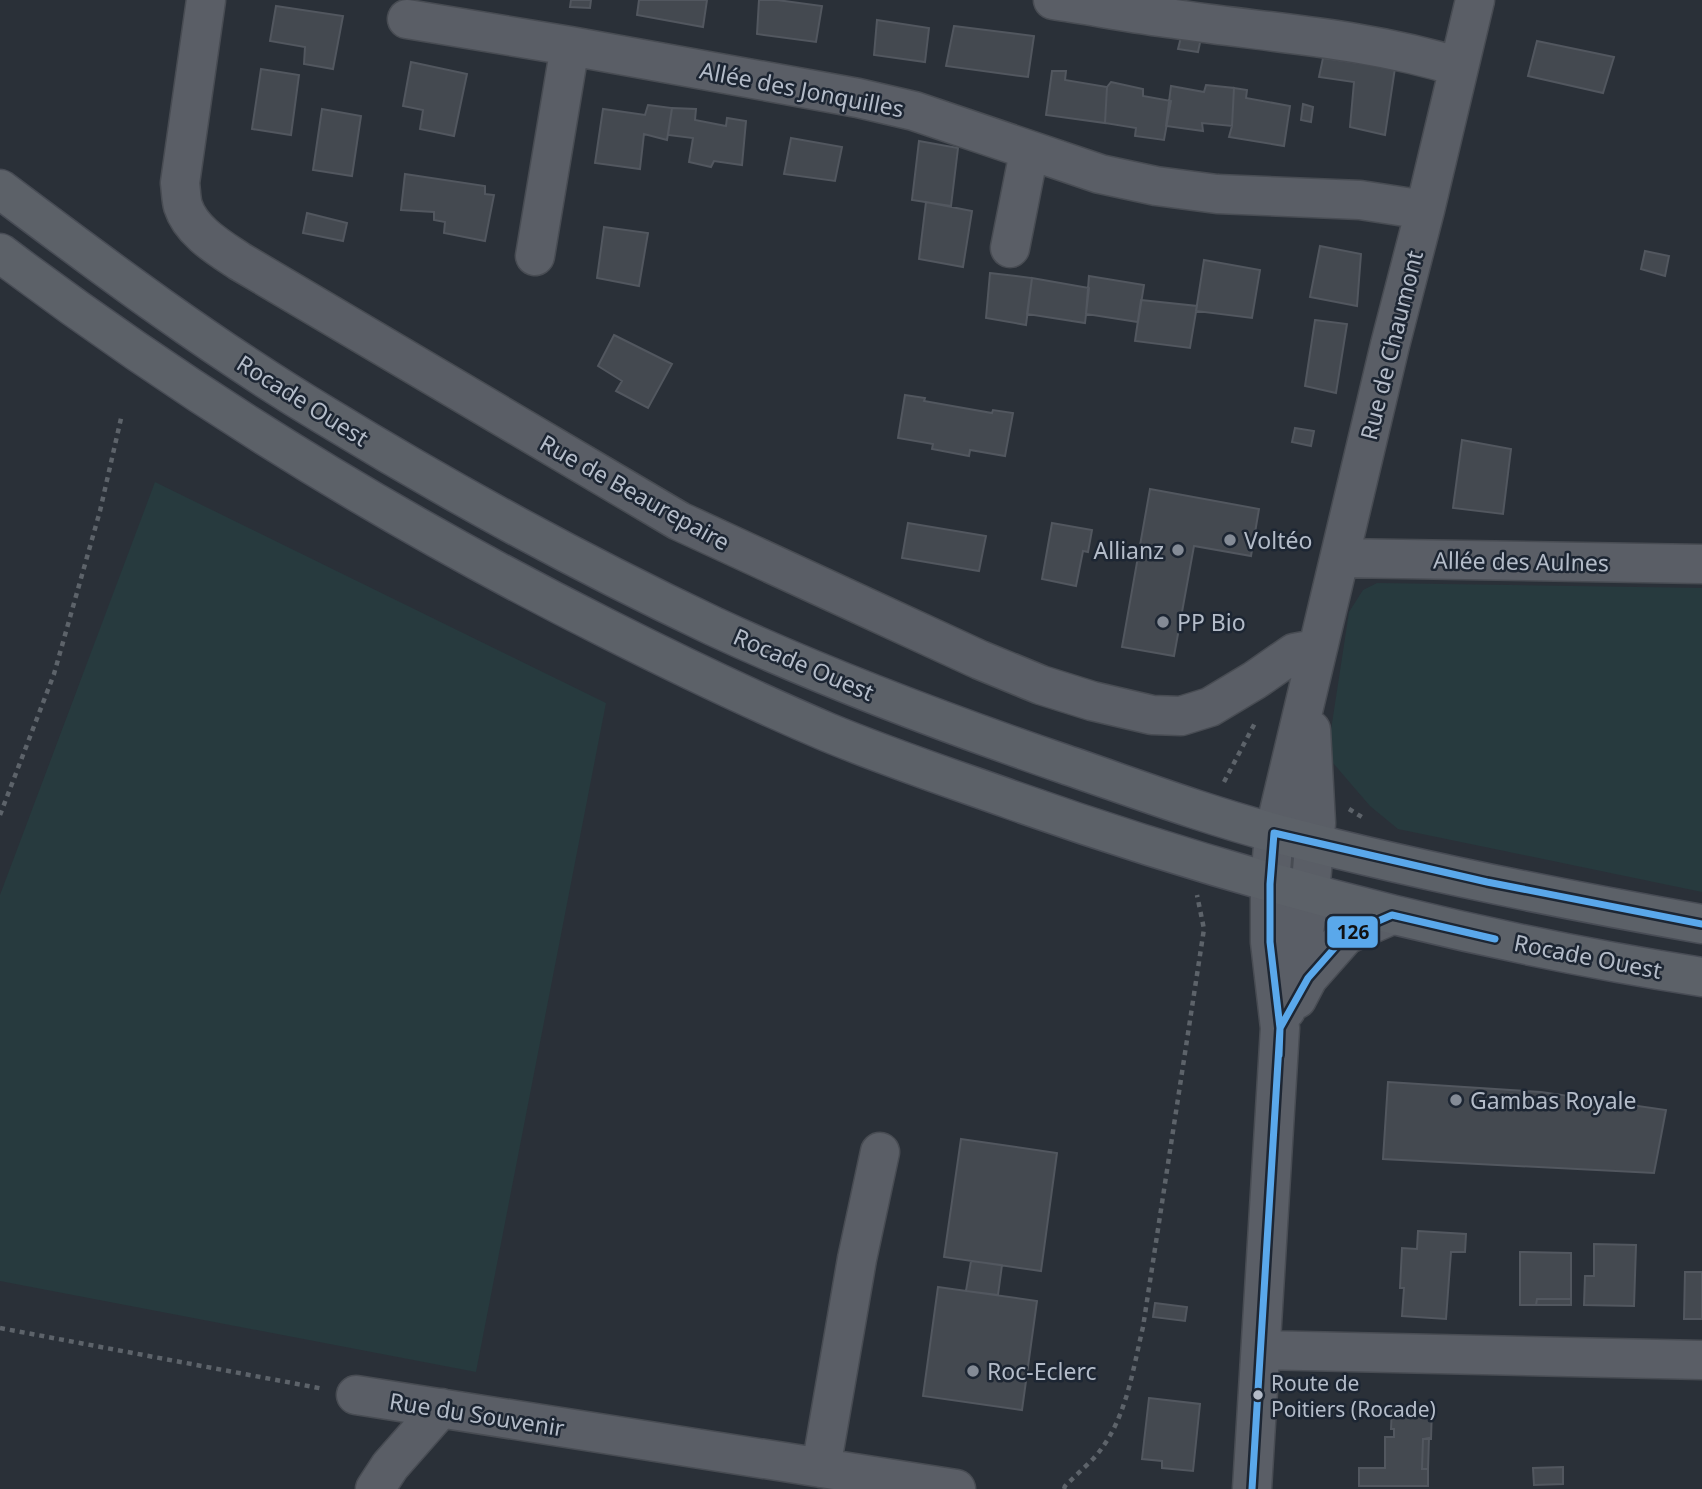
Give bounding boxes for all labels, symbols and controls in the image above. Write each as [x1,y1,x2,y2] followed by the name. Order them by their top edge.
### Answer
[697,54,907,124] street label: Allée des Jonquilles
[1352,247,1430,443] street label: Rue de Chaumont
[231,347,375,453] street label: Rocade Ouest
[534,426,736,558] street label: Rue de Beaurepaire
[1244,524,1312,556] place label: Voltéo
[1222,532,1238,548] marker: Voltéo
[1094,534,1164,566] place label: Allianz
[1170,542,1186,558] marker: Allianz
[1433,543,1609,579] street label: Allée des Aulnes
[1177,606,1246,638] place label: PP Bio
[1155,614,1171,630] marker: PP Bio
[729,620,879,708] street label: Rocade Ouest
[1326,915,1379,949] line badge: 126
[1337,919,1369,945] text: 126
[1511,926,1665,986] street label: Rocade Ouest
[1470,1084,1637,1116] place label: Gambas Royale
[1448,1092,1464,1108] marker: Gambas Royale
[987,1355,1096,1387] place label: Roc-Eclerc
[965,1363,981,1379] marker: Roc-Eclerc
[1271,1369,1436,1423] place label: Route de Poitiers (Rocade)
[387,1384,567,1444] street label: Rue du Souvenir
[1251,1388,1265,1402] marker: Route de Poitiers (Rocade)

